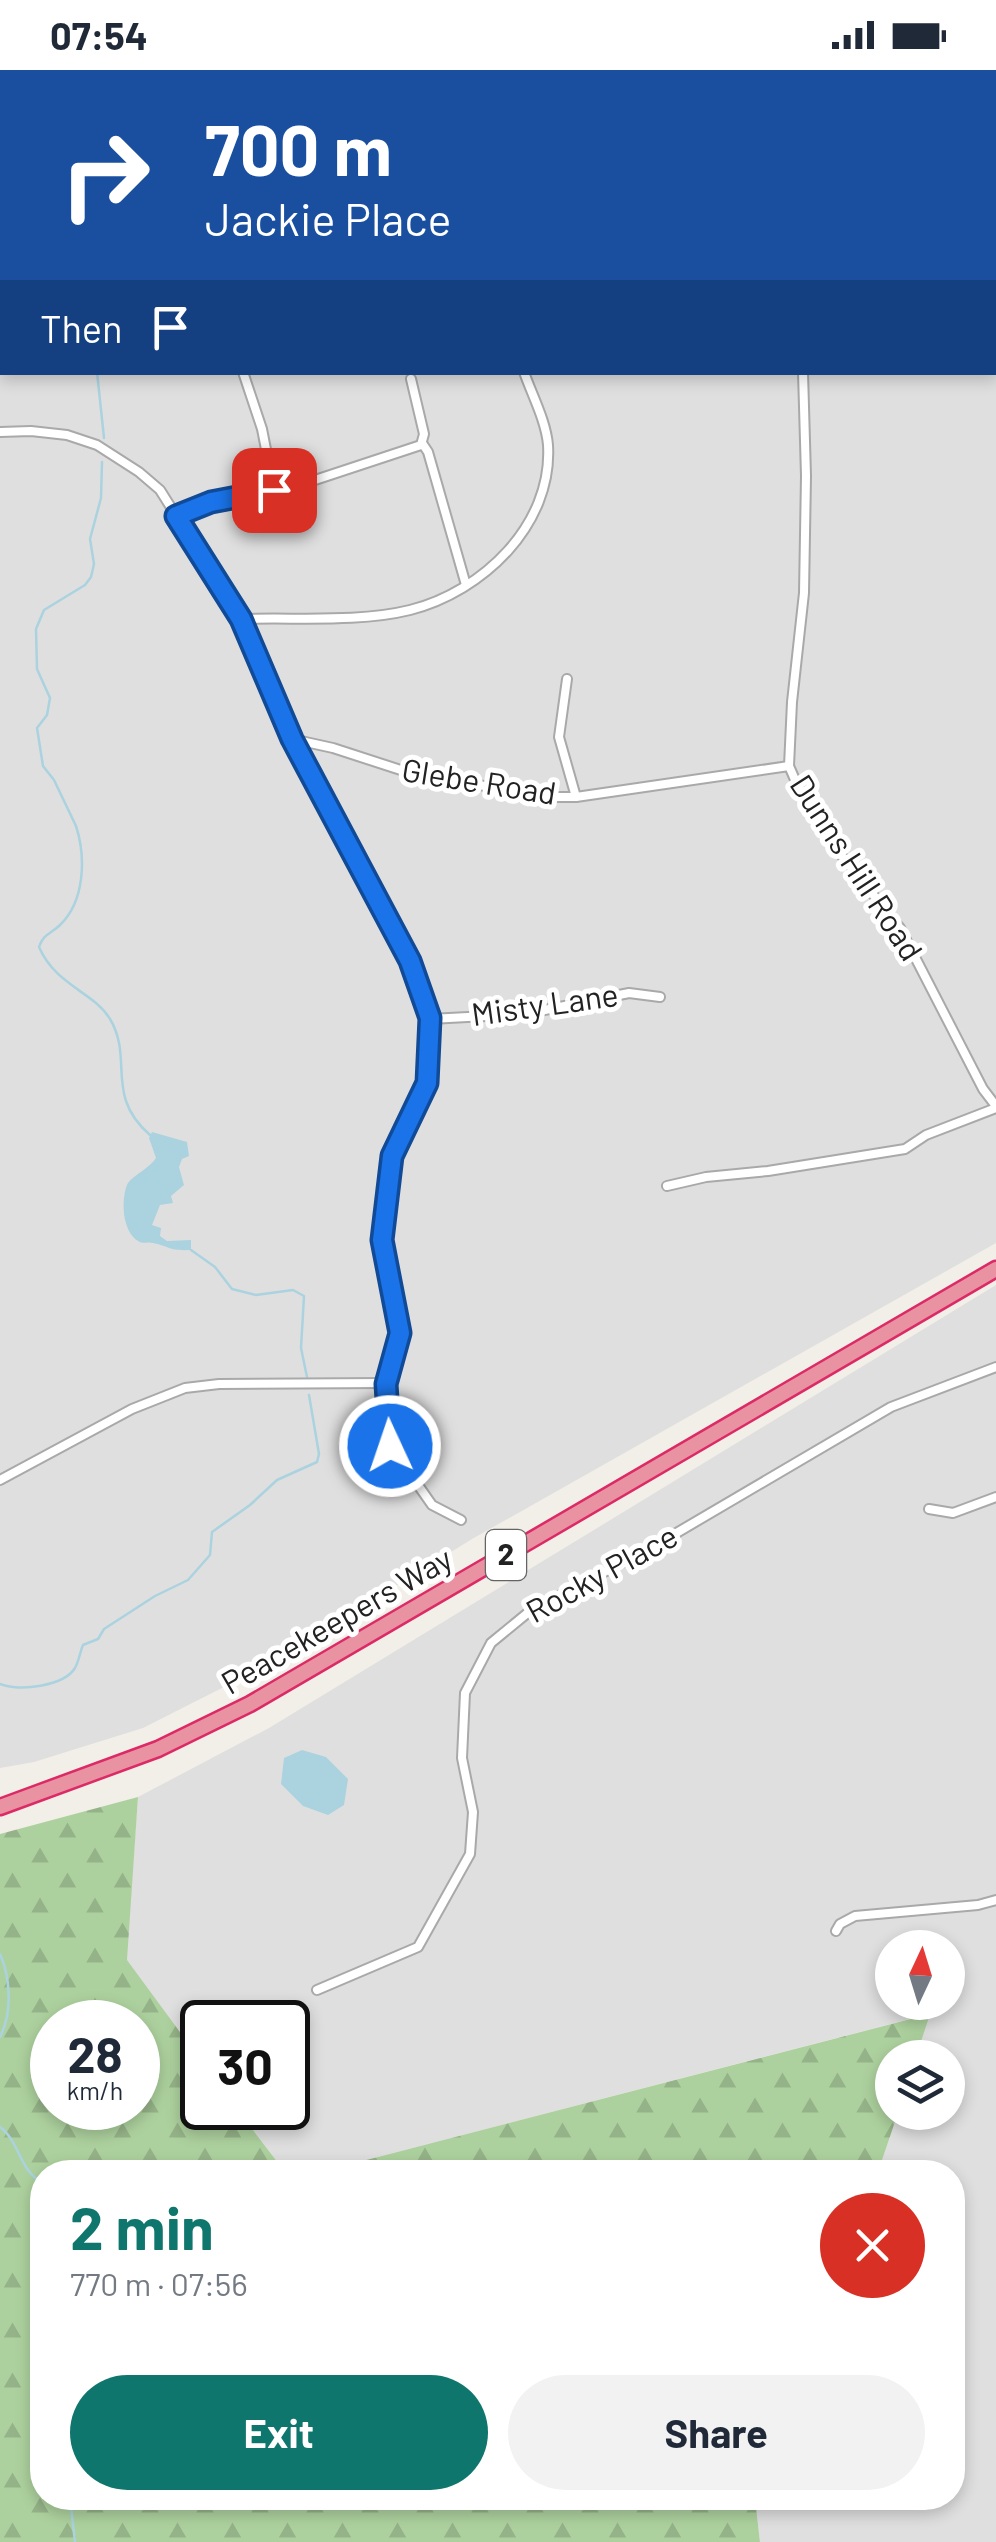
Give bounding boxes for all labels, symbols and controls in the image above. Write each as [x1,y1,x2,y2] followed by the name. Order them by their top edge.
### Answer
[50,12,148,58] text: 07:54
[205,106,392,190] text: 700 m
[40,110,170,240] icon: right
[205,191,452,245] text: Jackie Place
[143,300,198,355] icon: arrive
[40,305,123,351] text: Then
[232,448,317,533] pin
[247,463,302,518] icon: arrive
[400,749,559,811] street label: Glebe Road
[784,767,932,967] street label: Dunns Hill Road
[469,974,621,1032] street label: Misty Lane
[338,1394,442,1498] position arrow
[519,1515,683,1629] street label: Rocky Place
[486,1530,526,1580] road number: 2
[214,1538,458,1701] street label: Peacekeepers Way
[875,1930,965,2020] north arrow
[875,1930,965,2130] map controls
[180,2000,310,2130] speed limit sign: 30
[67,2023,123,2083] text: 28
[875,2040,965,2130] button: layers
[67,2075,123,2105] text: km/h
[70,2190,214,2262] text: 2 min
[820,2193,925,2298] button: close
[70,2264,248,2302] text: 770 m · 07:56
[70,2375,488,2490] button: Exit
[508,2375,925,2490] button: Share

